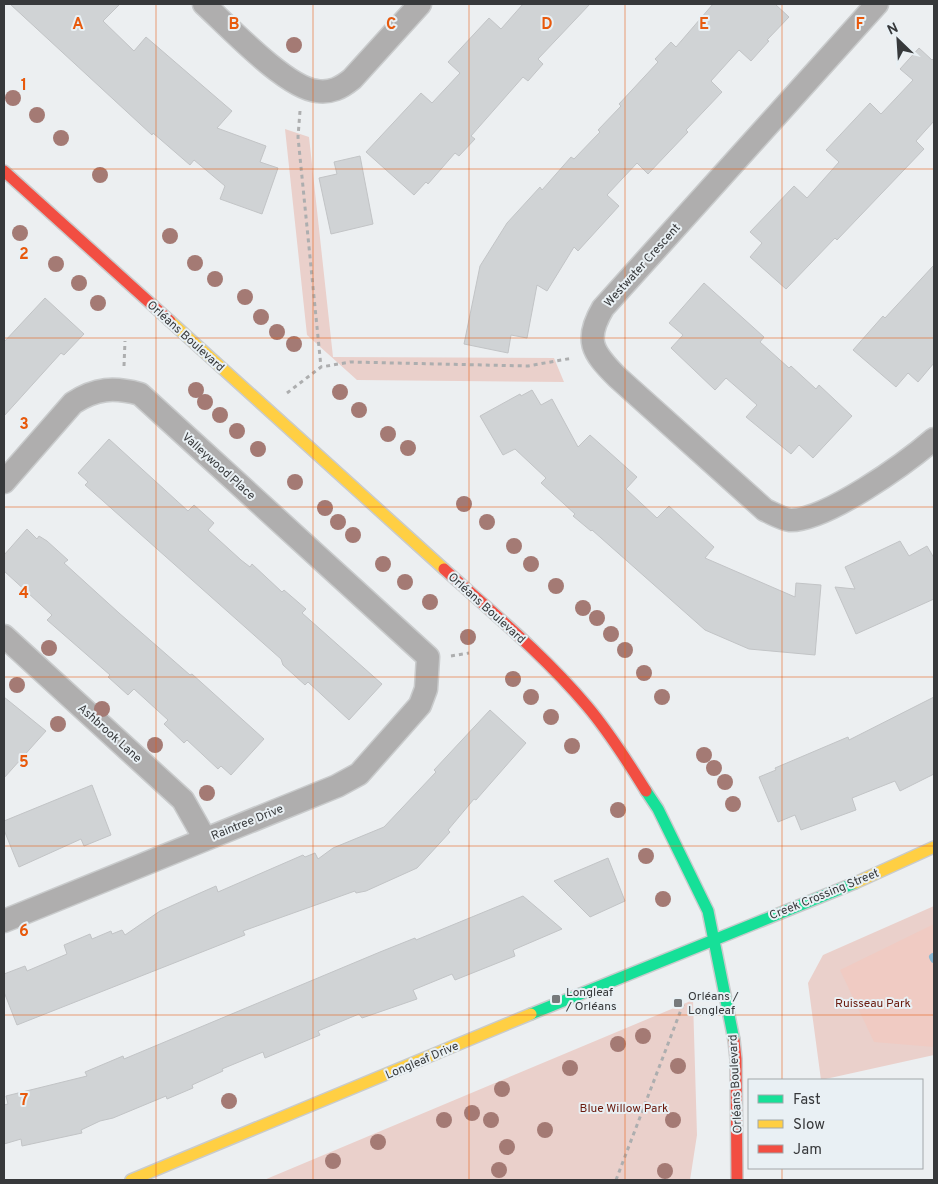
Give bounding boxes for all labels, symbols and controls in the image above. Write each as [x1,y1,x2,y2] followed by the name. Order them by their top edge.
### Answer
[72,15,84,35] text: A
[228,15,240,35] text: B
[386,15,396,35] text: C
[541,15,553,35] text: D
[699,15,709,35] text: E
[855,15,865,35] text: F
[873,15,923,65] north arrow
[885,20,901,39] text: N
[21,76,27,96] text: 1
[601,221,684,311] street label: Westwater Crescent
[19,245,29,265] text: 2
[143,298,227,376] street label: Orléans Boulevard
[19,415,29,435] text: 3
[178,429,259,504] street label: Valleywood Place
[444,570,528,648] street label: Orléans Boulevard
[19,584,29,604] text: 4
[74,701,145,767] street label: Ashbrook Lane
[19,753,29,773] text: 5
[209,801,286,845] street label: Raintree Drive
[767,866,882,924] street label: Creek Crossing Street
[19,922,29,942] text: 6
[565,985,617,1015] place label: Longleaf / Orléans
[688,989,739,1019] place label: Orléans / Longleaf
[550,993,562,1005] marker: Longleaf / Orléans
[835,996,911,1012] park label: Ruisseau Park
[672,997,684,1009] marker: Orléans / Longleaf
[725,1034,747,1134] street label: Orléans Boulevard
[383,1038,461,1084] street label: Longleaf Drive
[748,1079,923,1169] legend
[20,1091,28,1111] text: 7
[793,1091,821,1110] text: Fast
[580,1101,668,1117] park label: Blue Willow Park
[793,1116,825,1135] text: Slow
[793,1141,822,1160] text: Jam

